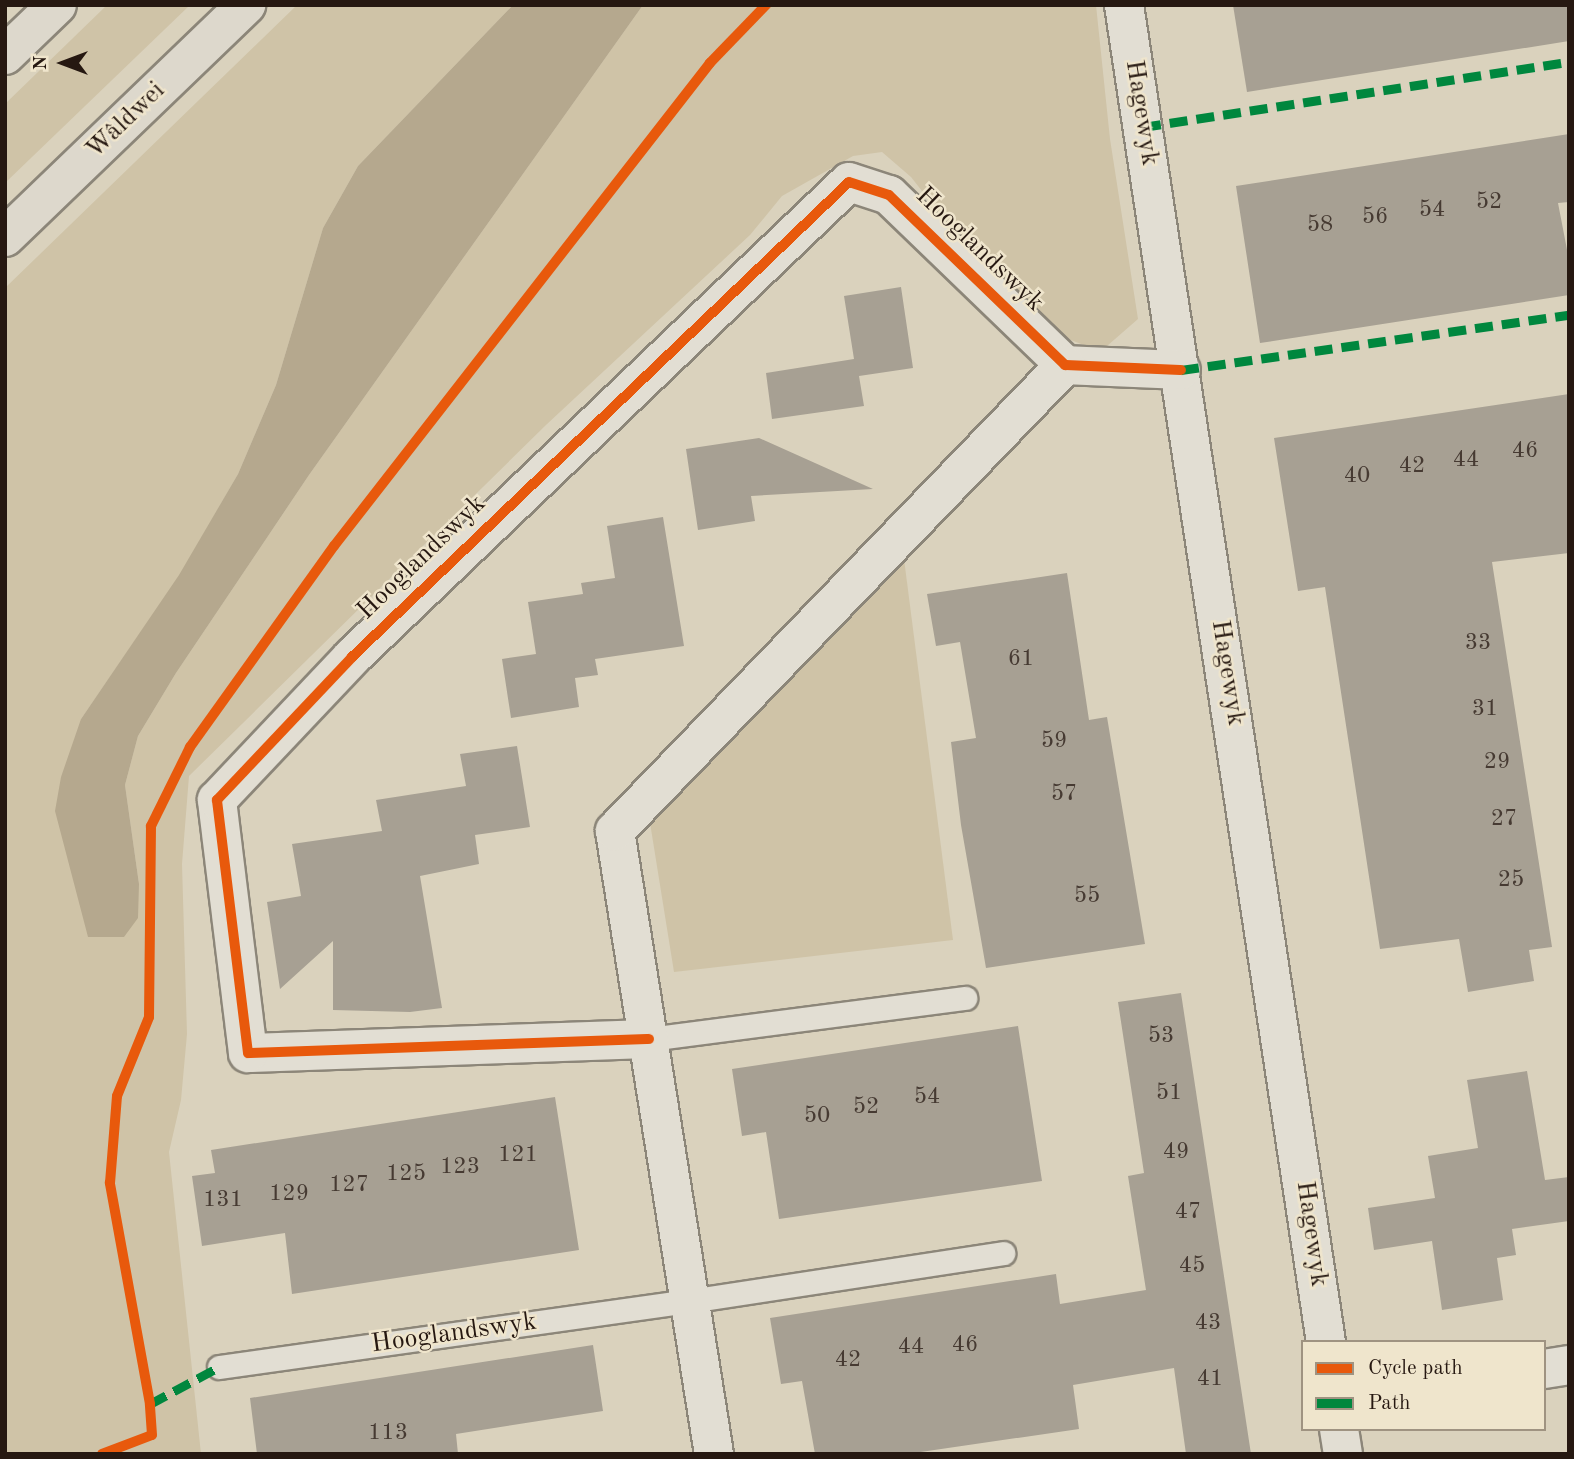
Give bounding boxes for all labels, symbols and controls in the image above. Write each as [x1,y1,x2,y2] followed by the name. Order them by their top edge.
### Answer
[28,28,98,98] north arrow
[32,56,51,70] text: N
[1117,58,1165,168] street label: Hagewyk
[80,76,172,166] street label: Wâldwei
[908,181,1050,319] street label: Hooglandswyk
[1476,188,1502,216] house number: 52
[1419,196,1445,224] house number: 54
[1362,203,1388,231] house number: 56
[1307,211,1333,239] house number: 58
[1512,437,1538,465] house number: 46
[1453,446,1479,474] house number: 44
[1399,452,1425,480] house number: 42
[1344,462,1370,490] house number: 40
[351,489,493,627] street label: Hooglandswyk
[1203,618,1251,728] street label: Hagewyk
[1465,629,1491,657] house number: 33
[1008,645,1034,673] house number: 61
[1472,695,1498,723] house number: 31
[1041,727,1067,755] house number: 59
[1484,748,1510,776] house number: 29
[1051,780,1077,808] house number: 57
[1491,805,1517,833] house number: 27
[1498,866,1524,894] house number: 25
[1074,882,1100,910] house number: 55
[1148,1022,1174,1050] house number: 53
[1156,1079,1182,1107] house number: 51
[914,1083,940,1111] house number: 54
[853,1093,879,1121] house number: 52
[804,1102,830,1130] house number: 50
[1163,1138,1189,1166] house number: 49
[498,1141,538,1169] house number: 121
[440,1153,480,1181] house number: 123
[386,1160,426,1188] house number: 125
[329,1171,369,1199] house number: 127
[1288,1179,1334,1289] street label: Hagewyk
[269,1180,309,1208] house number: 129
[203,1186,243,1214] house number: 131
[1175,1198,1201,1226] house number: 47
[1179,1252,1205,1280] house number: 45
[369,1307,539,1361] street label: Hooglandswyk
[1195,1309,1221,1337] house number: 43
[952,1331,978,1359] house number: 46
[898,1333,924,1361] house number: 44
[1301,1340,1546,1431] legend
[835,1346,861,1374] house number: 42
[1368,1358,1463,1379] text: Cycle path
[1197,1365,1223,1393] house number: 41
[1368,1393,1411,1414] text: Path
[368,1419,408,1447] house number: 113

